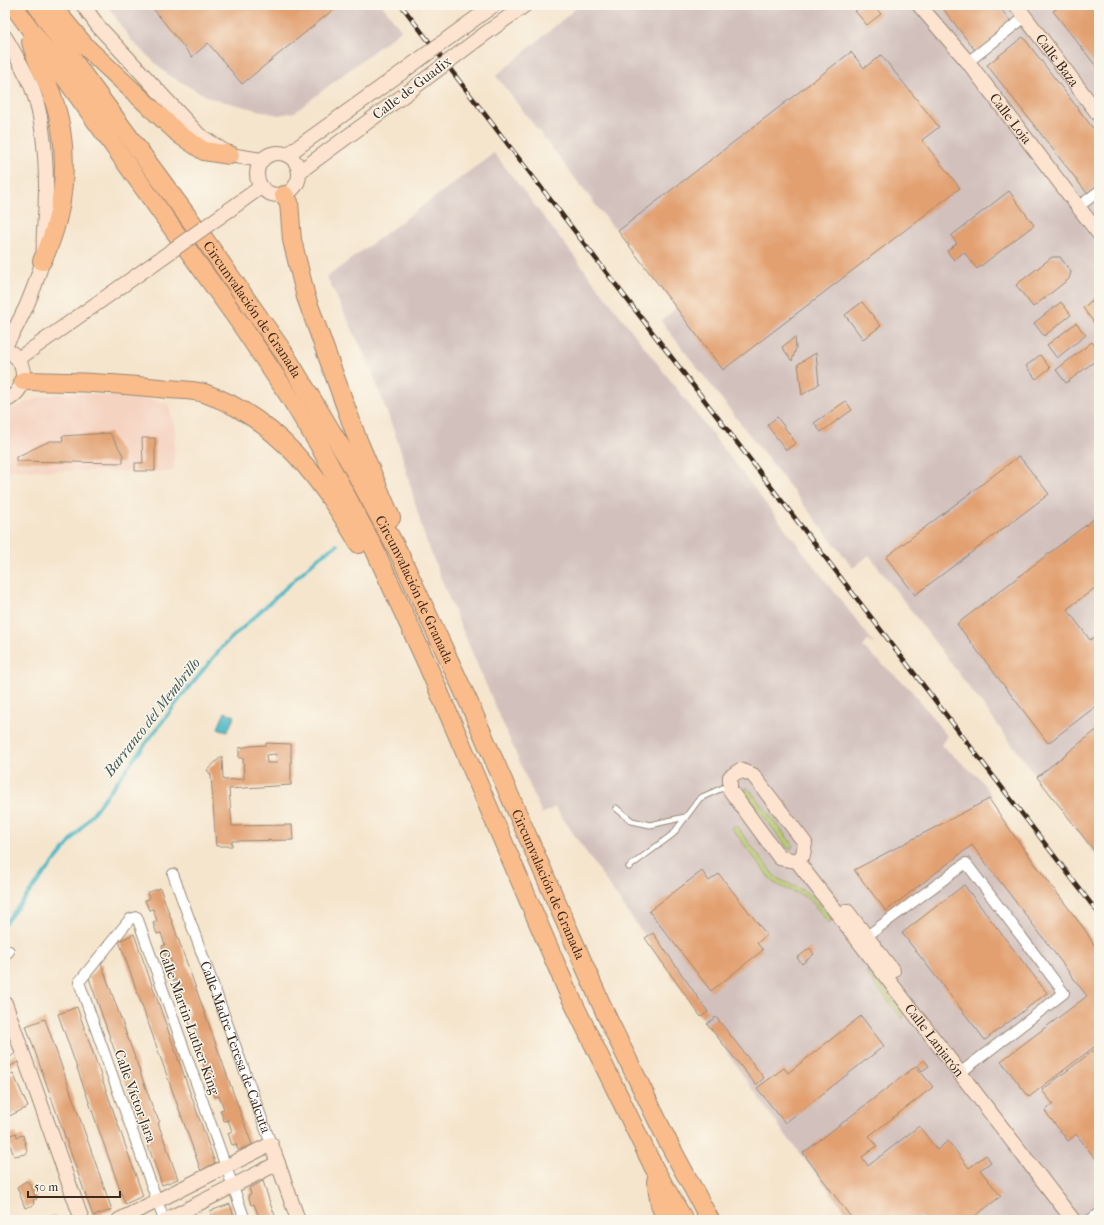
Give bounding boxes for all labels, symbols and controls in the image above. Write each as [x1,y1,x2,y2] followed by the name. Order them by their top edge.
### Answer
[1032,30,1083,90] street label: Calle Baza
[369,52,455,123] street label: Calle de Guadix
[986,90,1036,147] street label: Calle Loja
[200,238,306,381] street label: Circunvalación de Granada
[372,512,458,666] street label: Circunvalación de Granada
[99,654,204,781] water label: Barranco del Membrillo
[508,806,589,962] street label: Circunvalación de Granada
[155,947,223,1098] street label: Calle Martin Luther King
[197,959,275,1136] street label: Calle Madre Teresa de Calcuta
[901,1000,968,1080] street label: Calle Lanjarón
[110,1047,160,1145] street label: Calle Víctor Jara
[28,1173,120,1199] scale bar
[34,1180,58,1194] text: 50 m

